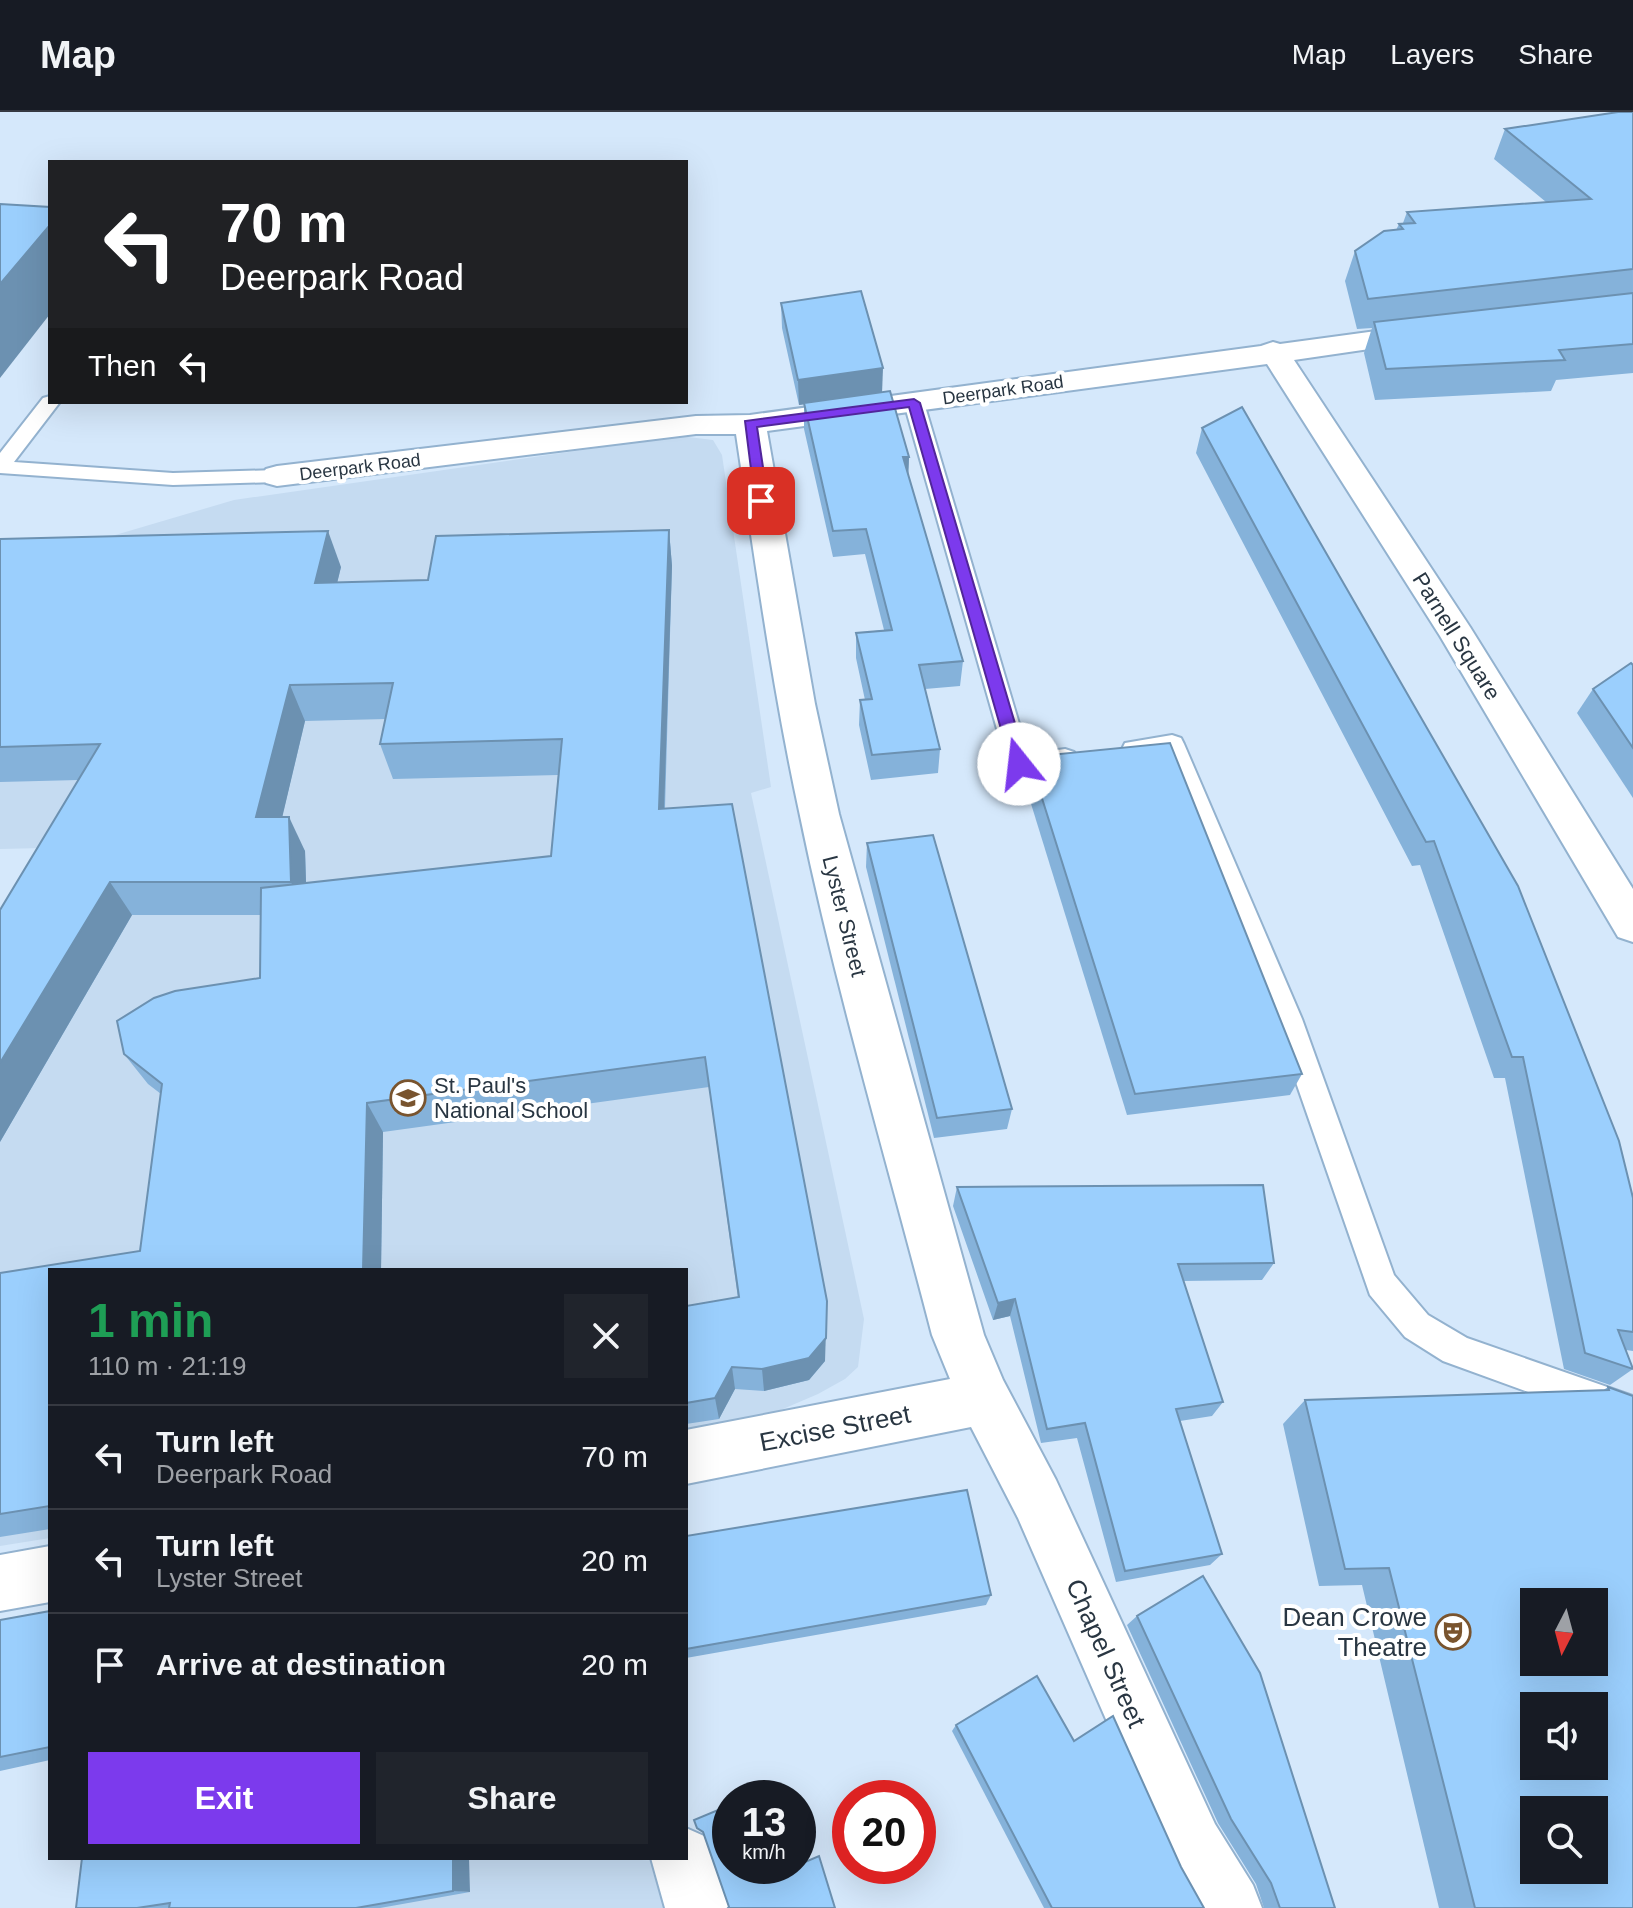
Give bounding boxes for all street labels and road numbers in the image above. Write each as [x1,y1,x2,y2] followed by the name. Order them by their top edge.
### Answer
[941,372,1065,408] street label: Deerpark Road
[298,450,422,484] street label: Deerpark Road
[1407,568,1506,705] street label: Parnell Square
[817,853,872,979] street label: Lyster Street
[757,1399,914,1457] street label: Excise Street
[1060,1574,1152,1732] street label: Chapel Street

